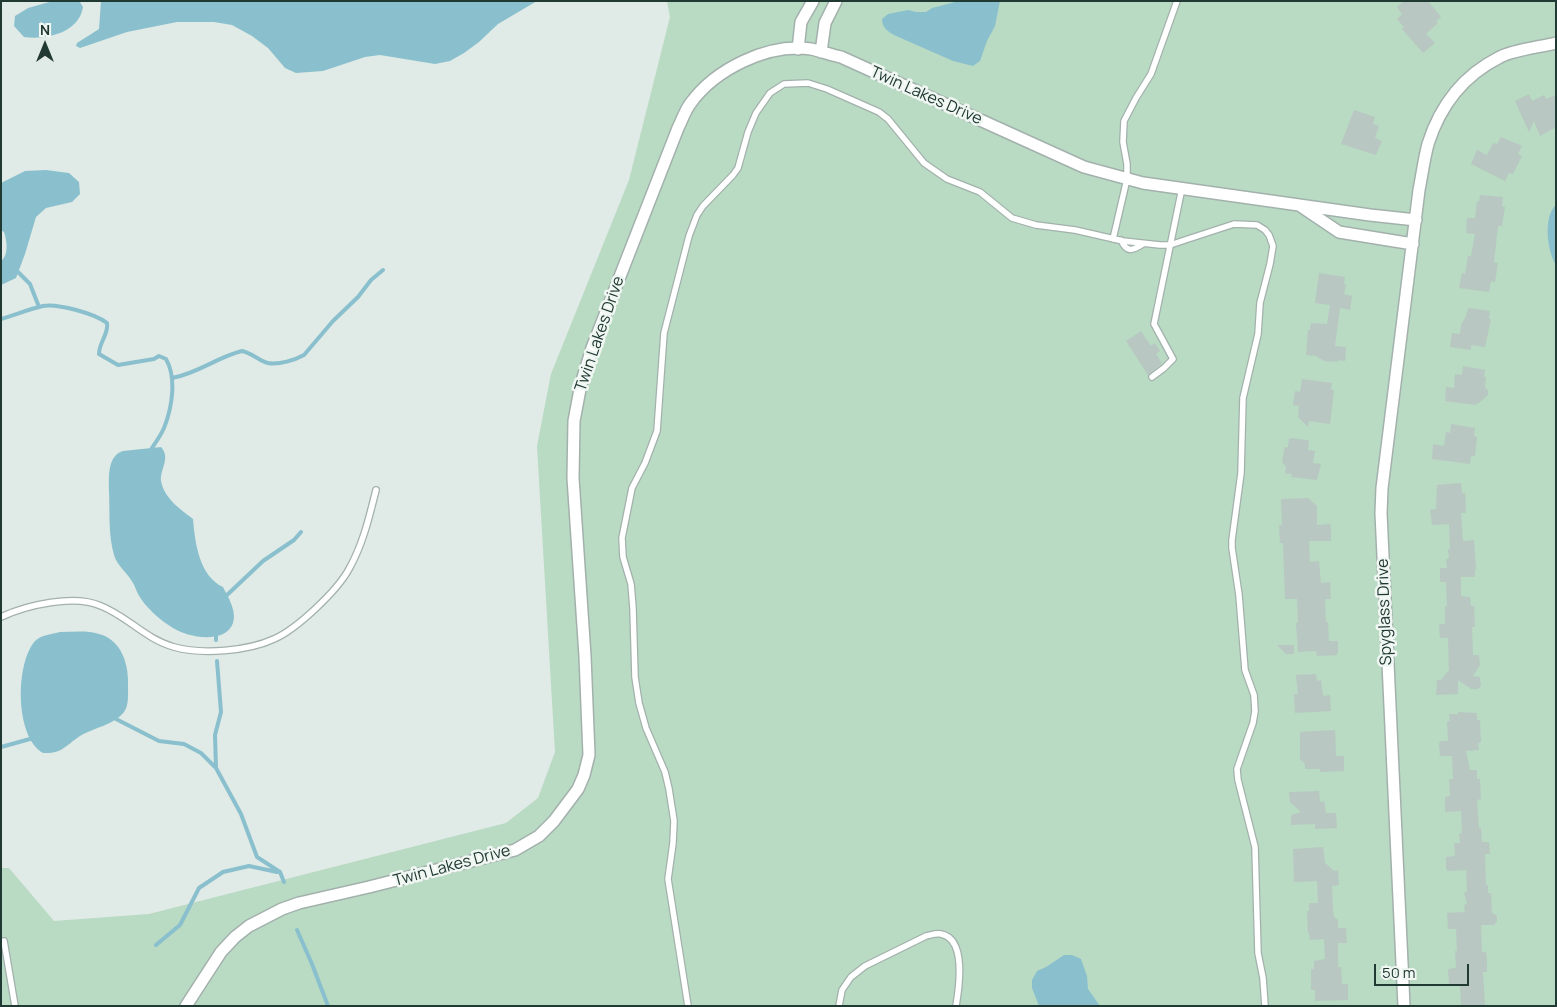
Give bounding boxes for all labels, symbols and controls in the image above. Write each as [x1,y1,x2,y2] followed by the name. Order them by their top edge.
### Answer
[20,20,70,70] north arrow
[40,20,50,39] text: N
[867,63,985,129] street label: Twin Lakes Drive
[571,274,629,394] street label: Twin Lakes Drive
[1374,558,1396,666] street label: Spyglass Drive
[391,841,513,891] street label: Twin Lakes Drive
[1377,954,1472,986] scale bar
[1382,962,1416,983] text: 50 m

